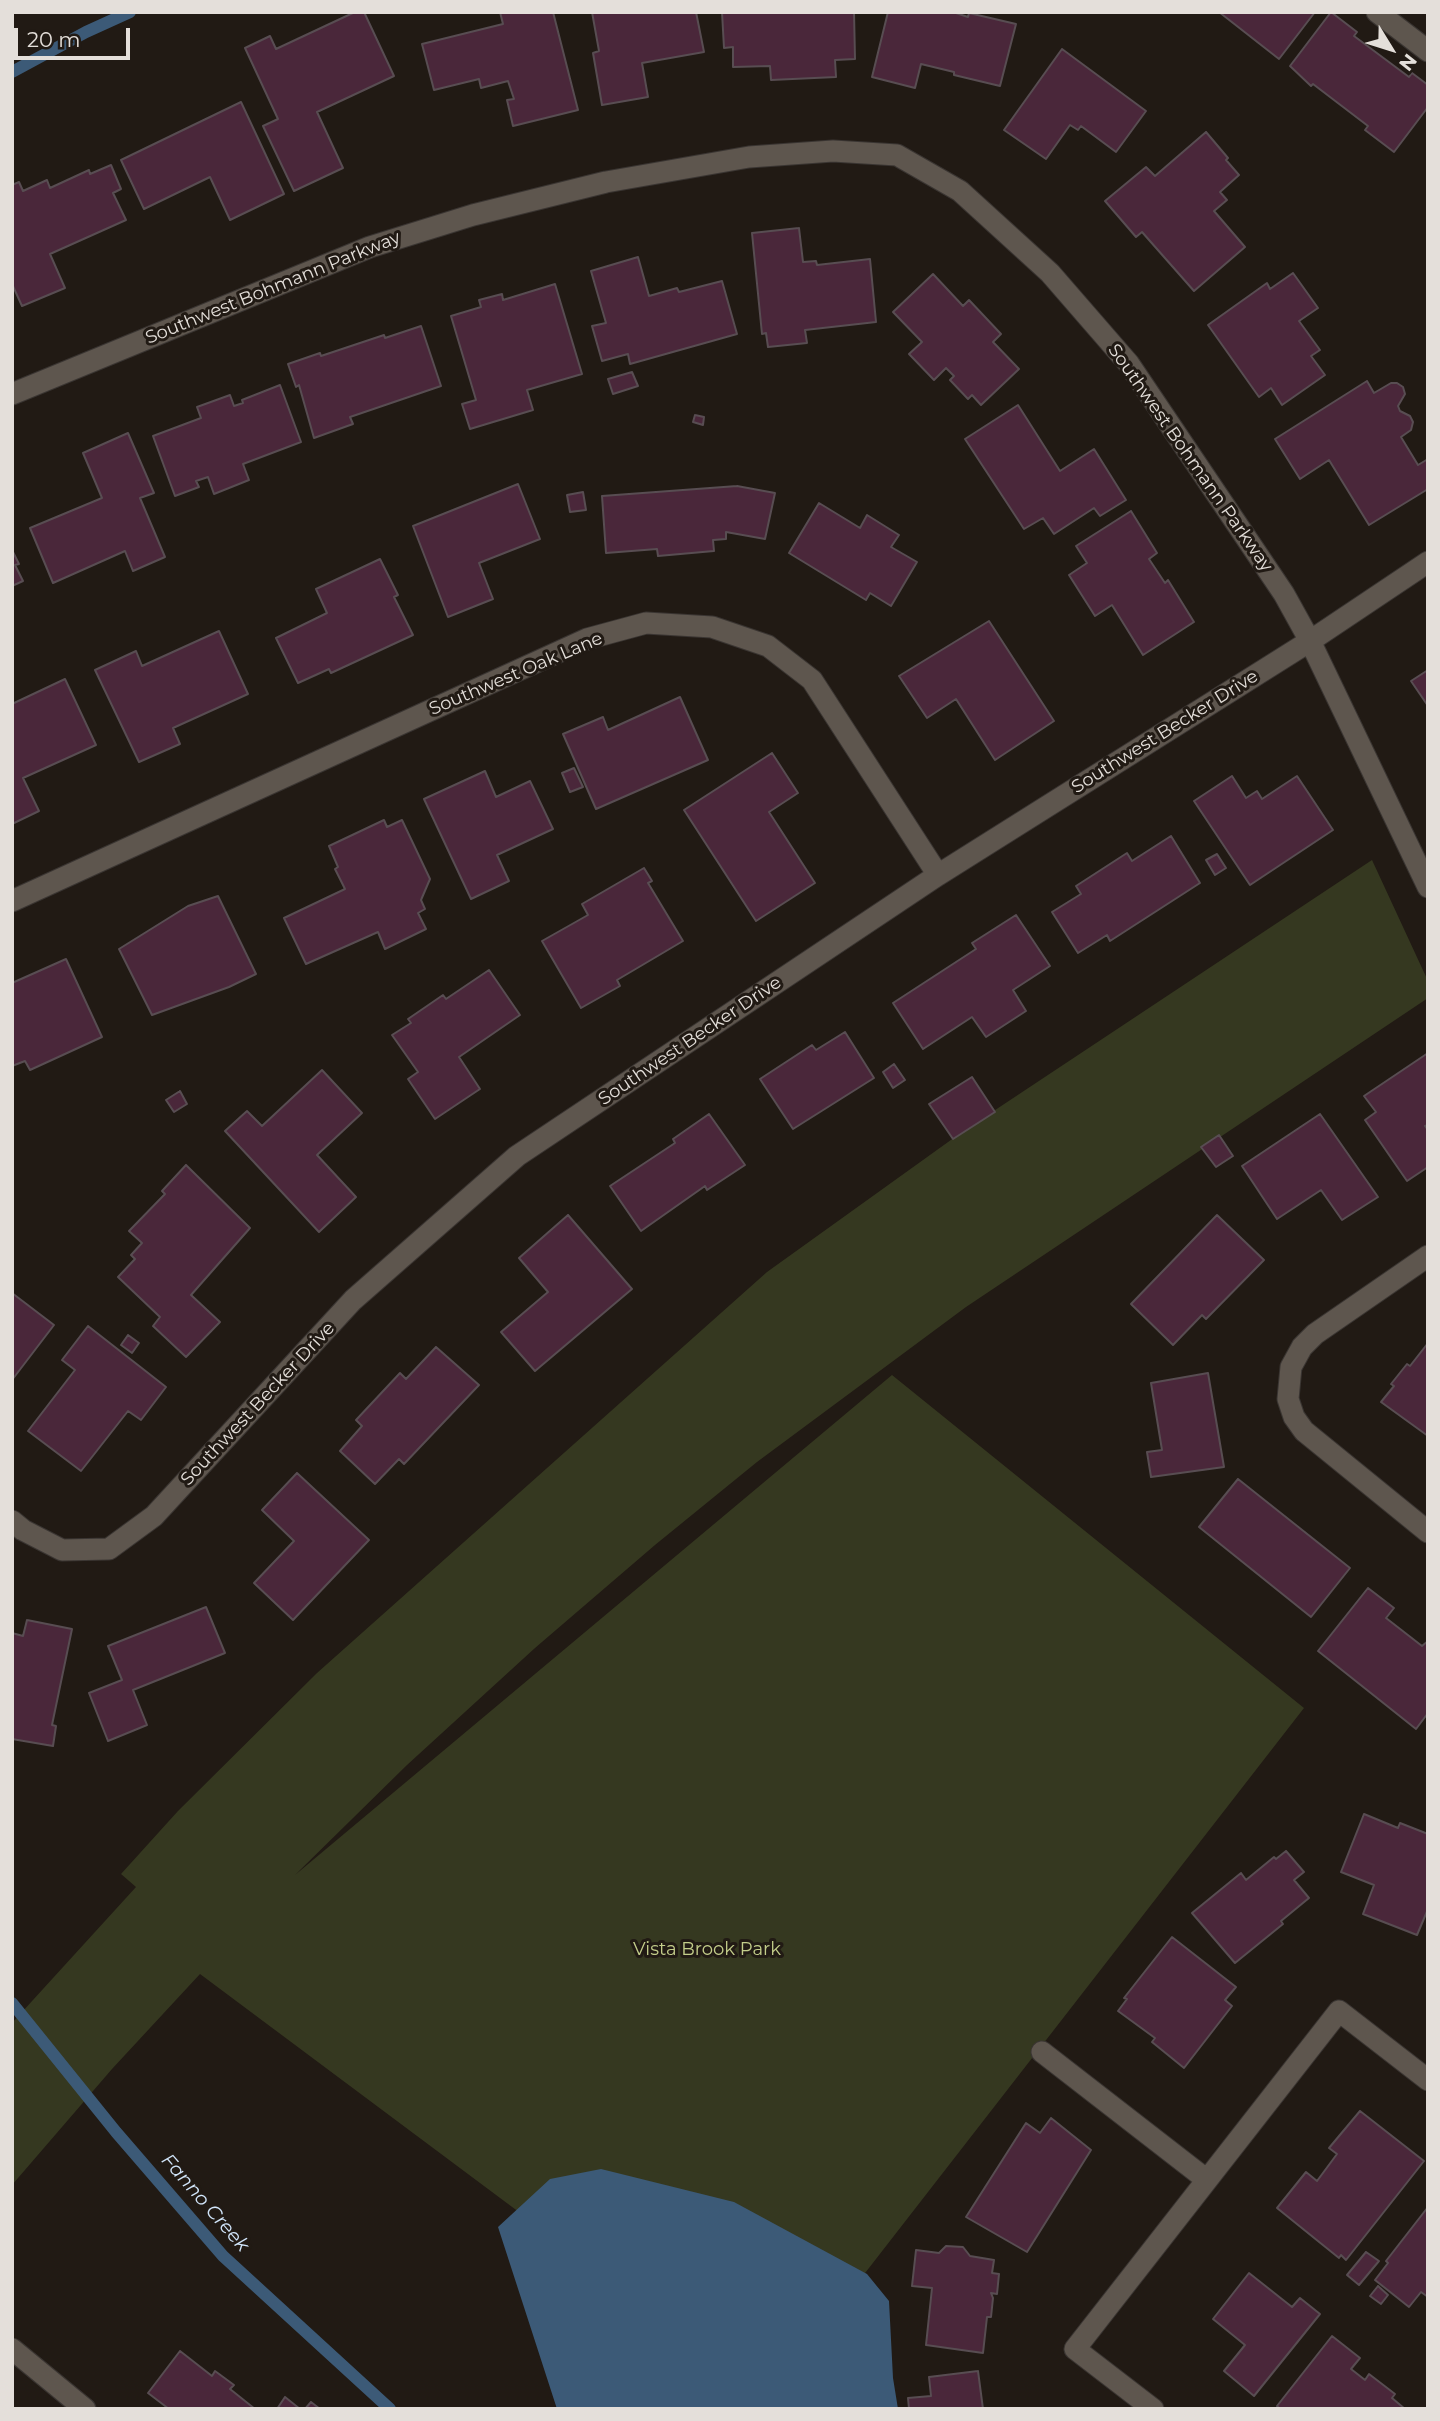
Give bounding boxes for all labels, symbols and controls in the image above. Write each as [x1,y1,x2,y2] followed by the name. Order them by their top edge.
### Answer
[18,14,133,58] scale bar
[1356,14,1426,84] north arrow
[27,27,81,52] text: 20 m
[1394,49,1422,75] text: N
[142,227,404,349] street label: Southwest Bohmann Parkway
[1103,340,1277,576] street label: Southwest Bohmann Parkway
[426,628,606,720] street label: Southwest Oak Lane
[1068,666,1262,798] street label: Southwest Becker Drive
[595,972,785,1110] street label: Southwest Becker Drive
[177,1318,339,1490] street label: Southwest Becker Drive
[633,1939,781,1961] park label: Vista Brook Park
[156,2149,254,2257] water label: Fanno Creek

